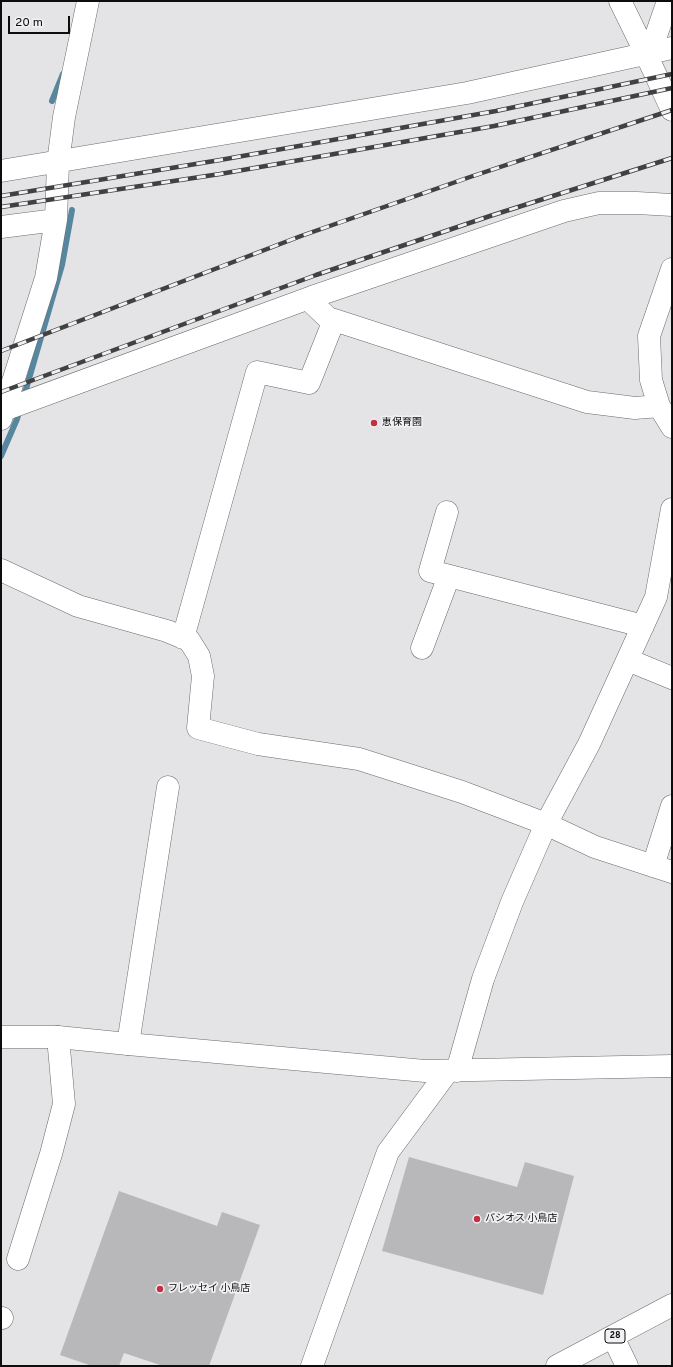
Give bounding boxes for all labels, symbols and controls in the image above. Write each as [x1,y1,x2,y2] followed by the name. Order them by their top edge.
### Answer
[10,8,72,34] scale bar
[15,15,43,31] text: 20 m
[382,417,422,429] place label: 恵保育園
[369,418,379,428] marker: 恵保育園
[485,1213,557,1225] place label: パシオス 小鳥店
[472,1214,482,1224] marker: パシオス 小鳥店
[168,1283,250,1295] place label: フレッセイ 小鳥店
[155,1284,165,1294] marker: フレッセイ 小鳥店
[605,1329,625,1343] road number: 28

